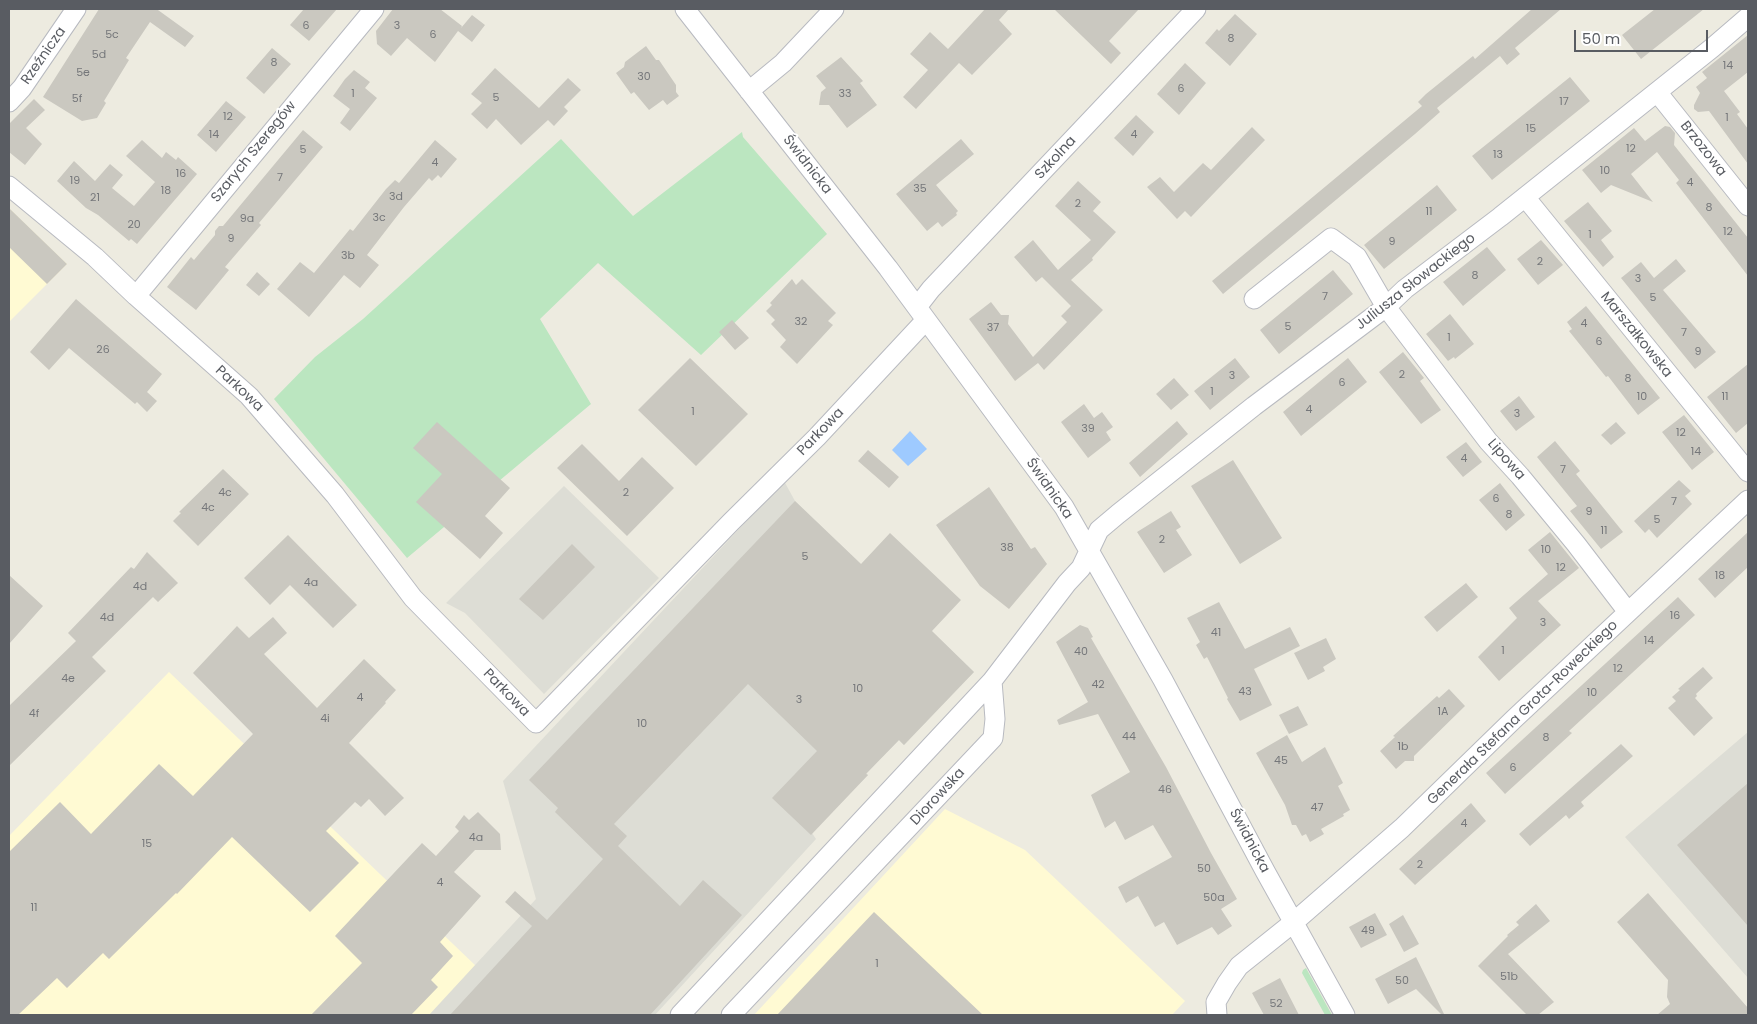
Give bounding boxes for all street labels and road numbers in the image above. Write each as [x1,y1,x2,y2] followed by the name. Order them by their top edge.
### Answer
[18,24,70,88] street label: Rzeźnicza
[208,98,300,206] street label: Szarych Szeregów
[1676,118,1730,180] street label: Brzozowa
[779,132,835,198] street label: Świdnicka
[1032,133,1080,183] street label: Szkolna
[1353,230,1479,334] street label: Juliusza Słowackiego
[1596,289,1676,381] street label: Marszałkowska
[211,362,267,416] street label: Parkowa
[794,405,848,459] street label: Parkowa
[1484,436,1528,484] street label: Lipowa
[1022,455,1076,523] street label: Świdnicka
[1424,617,1622,809] street label: Generała Stefana Grota-Roweckiego
[479,666,533,720] street label: Parkowa
[907,765,969,829] street label: Diorowska
[1225,806,1273,876] street label: Świdnicka

